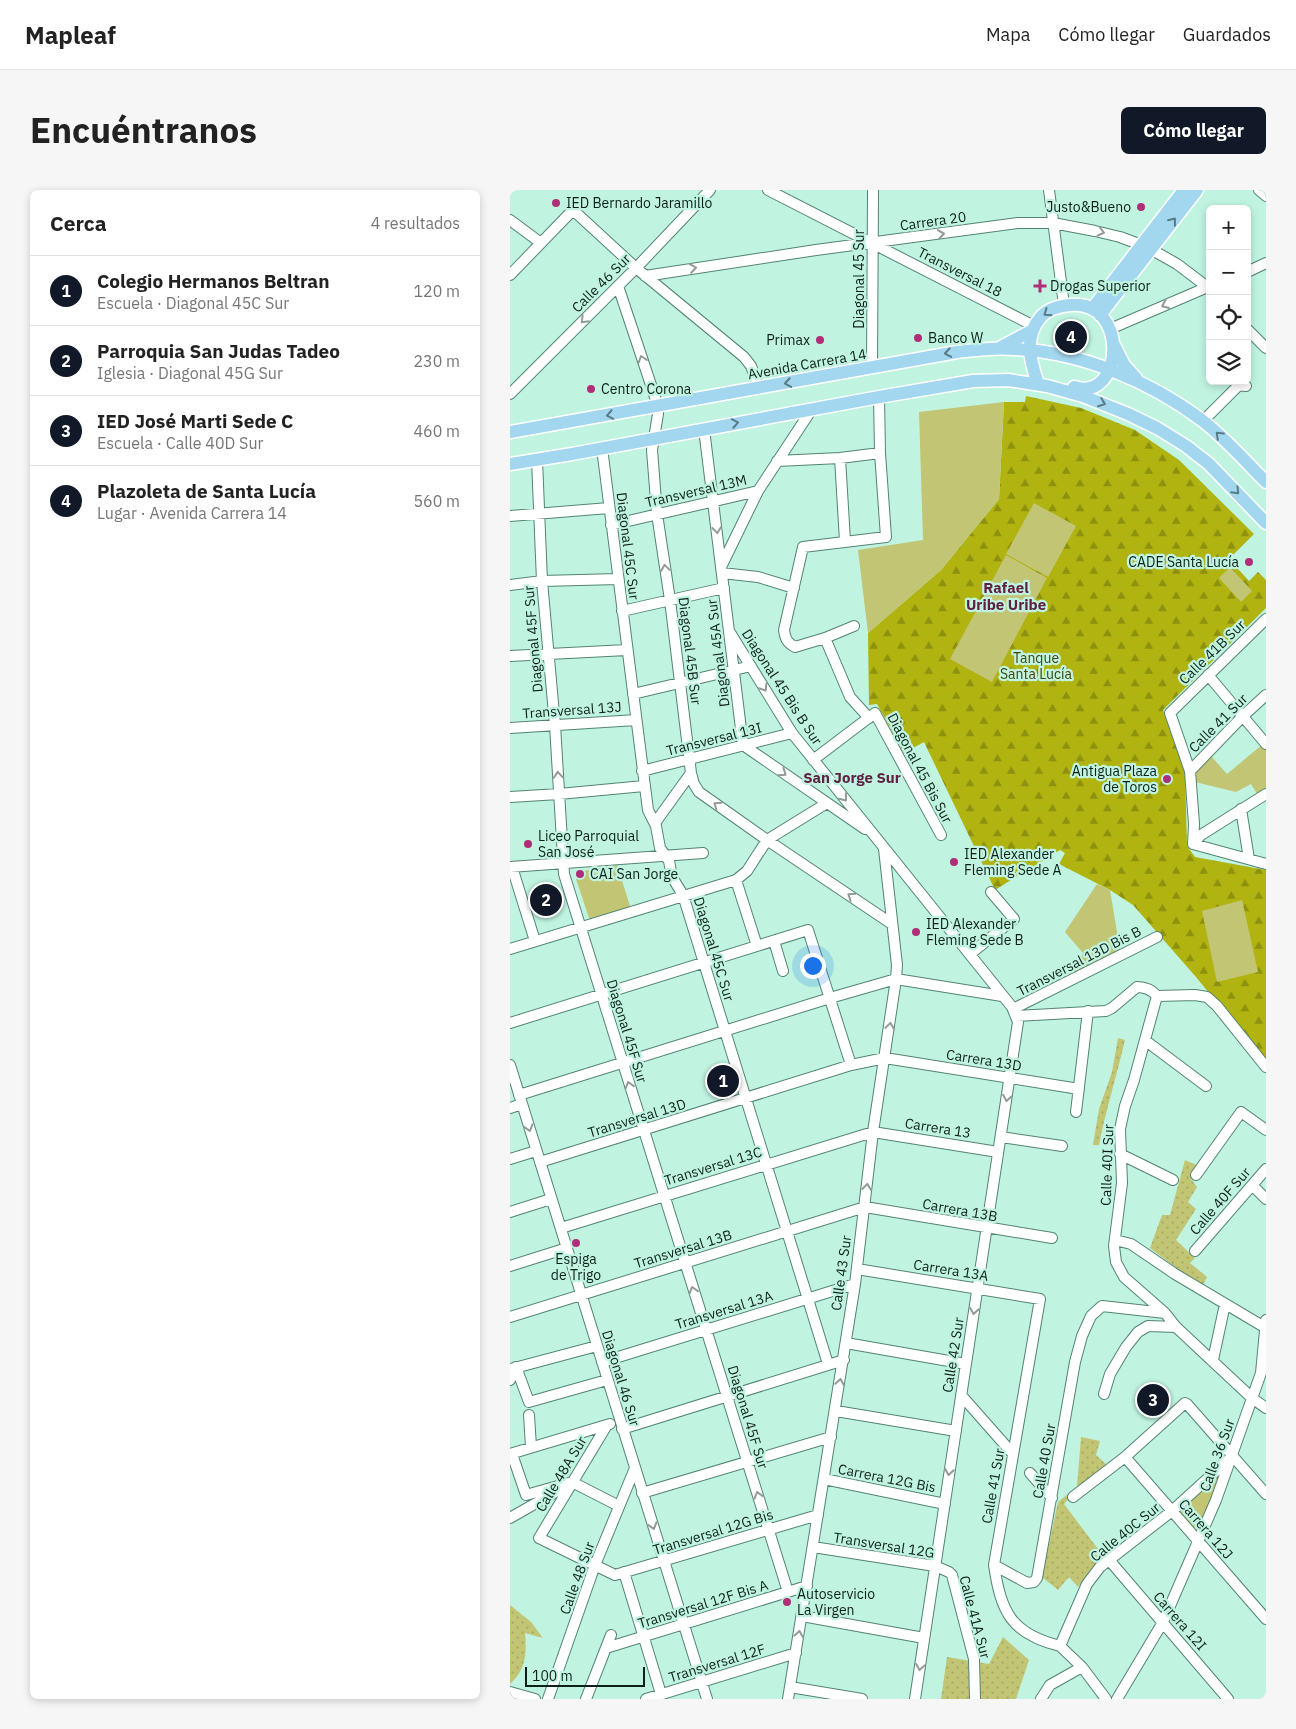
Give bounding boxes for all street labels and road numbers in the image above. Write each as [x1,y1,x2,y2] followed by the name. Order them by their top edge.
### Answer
[899,207,967,235] street label: Carrera 20
[850,229,868,329] street label: Diagonal 45 Sur
[915,243,1005,301] street label: Transversal 18
[568,250,634,316] street label: Calle 46 Sur
[746,345,868,383] street label: Avenida Carrera 14
[643,471,749,511] street label: Transversal 13M
[612,491,644,601] street label: Diagonal 45C Sur
[519,585,547,693] street label: Diagonal 45F Sur
[674,596,706,706] street label: Diagonal 45B Sur
[702,598,734,708] street label: Diagonal 45A Sur
[1175,616,1249,688] street label: Calle 41B Sur
[738,626,826,748] street label: Diagonal 45 Bis B Sur
[1185,690,1251,756] street label: Calle 41 Sur
[522,698,622,722] street label: Transversal 13J
[883,710,957,826] street label: Diagonal 45 Bis Sur
[664,718,764,760] street label: Transversal 13I
[690,895,738,1003] street label: Diagonal 45C Sur
[1014,922,1144,1000] street label: Transversal 13D Bis B
[603,977,651,1085] street label: Diagonal 45F Sur
[945,1045,1023,1075] street label: Carrera 13D
[586,1095,688,1141] street label: Transversal 13D
[904,1114,972,1142] street label: Carrera 13
[1097,1124,1117,1206] street label: Calle 40I Sur
[662,1143,764,1189] street label: Transversal 13C
[1186,1163,1254,1239] street label: Calle 40F Sur
[921,1195,999,1225] street label: Carrera 13B
[632,1226,734,1272] street label: Transversal 13B
[827,1234,855,1312] street label: Calle 43 Sur
[912,1255,990,1285] street label: Carrera 13A
[673,1287,775,1333] street label: Transversal 13A
[938,1316,968,1394] street label: Calle 42 Sur
[598,1328,644,1428] street label: Diagonal 46 Sur
[724,1363,772,1471] street label: Diagonal 45F Sur
[1196,1416,1238,1494] street label: Calle 36 Sur
[1029,1422,1059,1500] street label: Calle 40 Sur
[531,1433,591,1515] street label: Calle 48A Sur
[978,1447,1008,1525] street label: Calle 41 Sur
[837,1460,938,1496] street label: Carrera 12G Bis
[1175,1495,1237,1563] street label: Carrera 12J
[1086,1498,1164,1566] street label: Calle 40C Sur
[651,1505,775,1559] street label: Transversal 12G Bis
[832,1528,936,1562] street label: Transversal 12G
[556,1539,598,1617] street label: Calle 48 Sur
[955,1574,995,1660] street label: Calle 41A Sur
[636,1576,770,1632] street label: Transversal 12F Bis A
[1149,1588,1211,1654] street label: Carrera 12I
[666,1640,768,1686] street label: Transversal 12F

